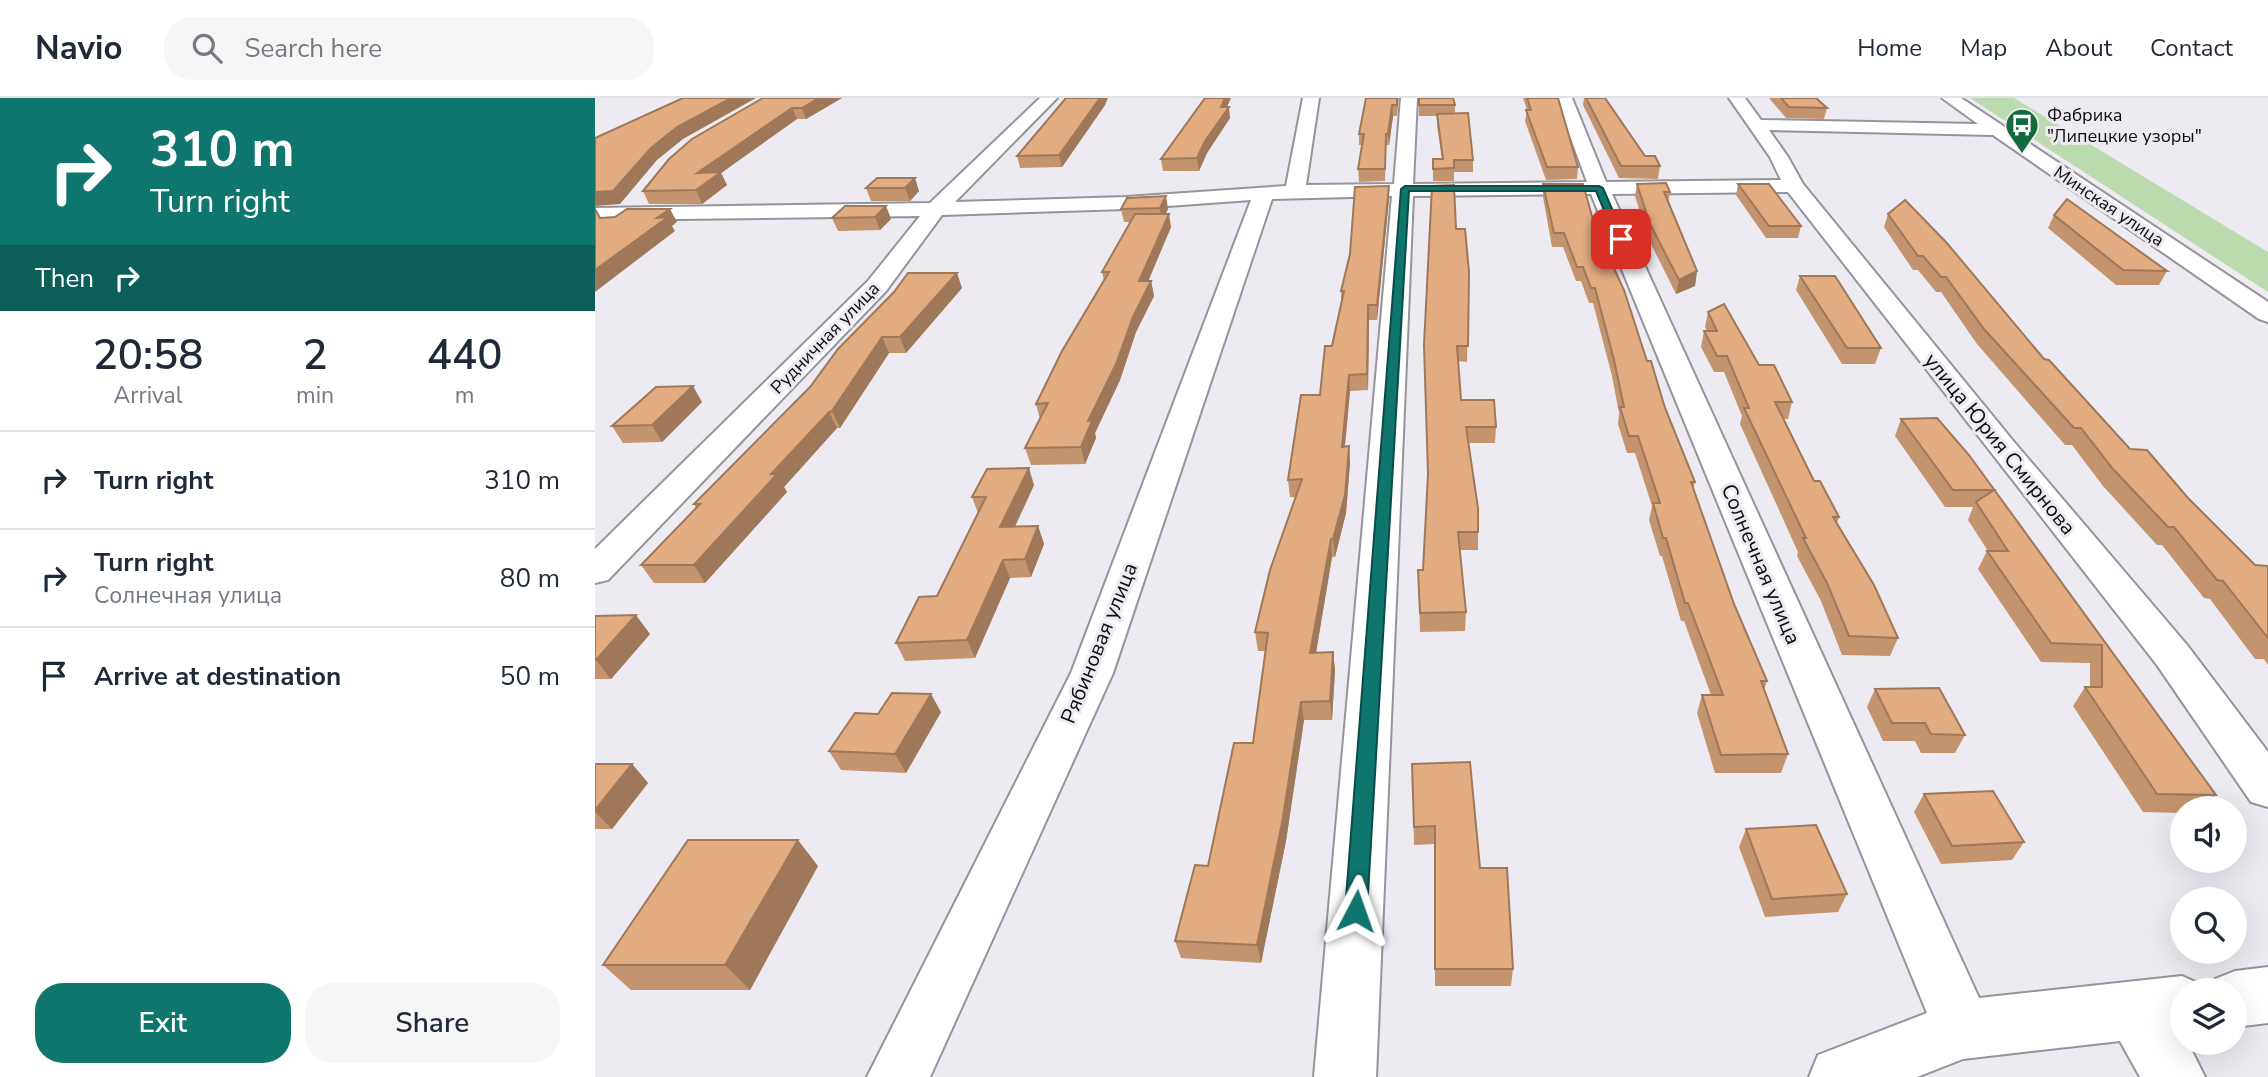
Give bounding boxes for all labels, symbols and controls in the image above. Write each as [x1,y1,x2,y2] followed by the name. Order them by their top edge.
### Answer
[164,17,654,80] search box
[35,26,122,71] text: Navio
[188,29,226,67] icon: search
[244,31,382,66] text: Search here
[1857,32,1922,64] text: Home
[1960,32,2007,64] text: Map
[2045,32,2112,64] text: About
[2150,32,2233,64] text: Contact
[2047,103,2202,148] place label: Фабрика "Липецкие узоры"
[2003,106,2041,155] bus stop icon: Фабрика "Липецкие узоры"
[150,116,294,183] text: 310 m
[35,126,126,217] icon: right
[2049,160,2169,252] street label: Минская улица
[150,180,290,223] text: Turn right
[1591,209,1651,269] pin
[1602,220,1640,258] icon: arrive
[108,259,146,297] icon: right
[35,261,94,296] text: Then
[765,277,885,399] street label: Рудничная улица
[93,327,203,384] text: 20:58
[302,327,328,384] text: 2
[427,327,502,384] text: 440
[1918,347,2082,541] street label: улица Юрия Смирнова
[113,380,183,411] text: Arrival
[296,380,334,411] text: min
[455,380,474,411] text: m
[35,461,73,499] icon: right
[94,463,213,498] text: Turn right
[484,463,560,498] text: 310 m
[1715,479,1807,649] street label: Солнечная улица
[94,545,213,580] text: Turn right
[1054,558,1144,728] street label: Рябиновая улица
[35,559,73,597] icon: right
[500,561,560,596] text: 80 m
[94,580,282,611] text: Солнечная улица
[35,657,73,695] icon: arrive
[94,659,341,694] text: Arrive at destination
[500,659,560,694] text: 50 m
[2170,796,2247,1055] map controls
[2170,796,2247,873] button: sound
[1319,874,1393,948] position arrow
[2170,887,2247,964] button: search
[2170,978,2247,1055] button: layers
[35,983,291,1063] button: Exit
[305,983,560,1063] button: Share

